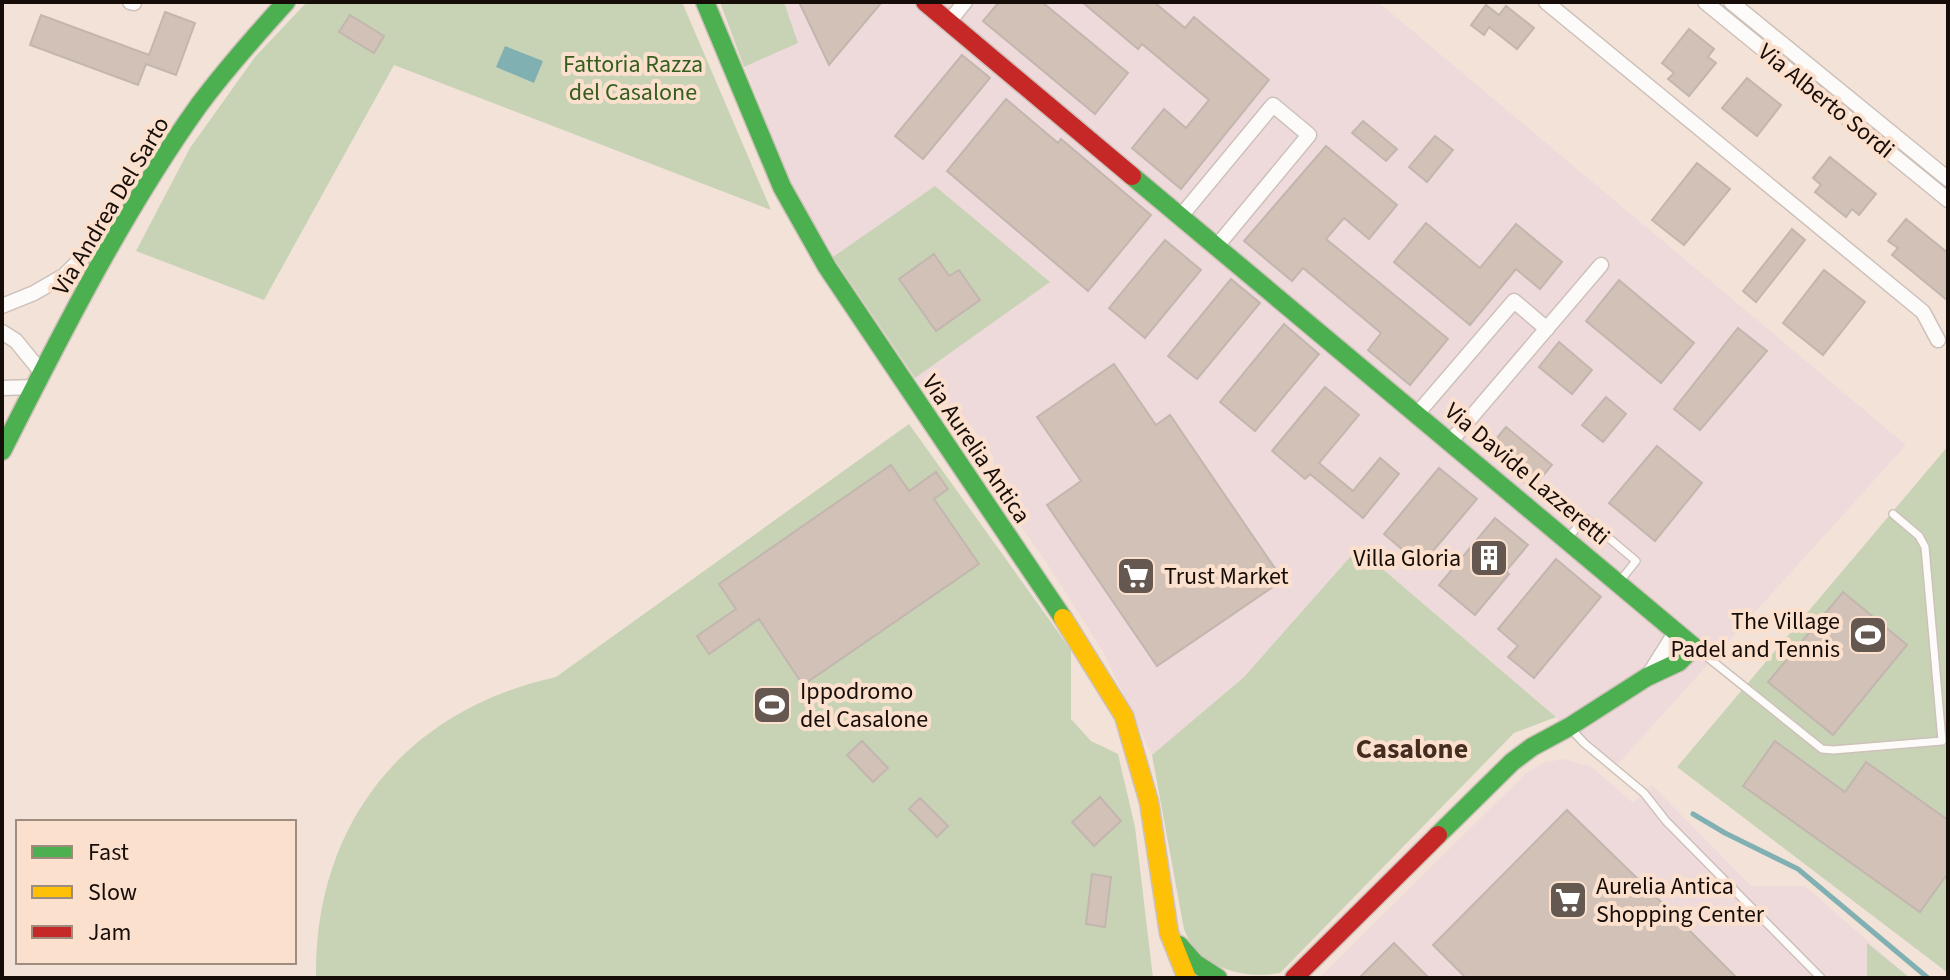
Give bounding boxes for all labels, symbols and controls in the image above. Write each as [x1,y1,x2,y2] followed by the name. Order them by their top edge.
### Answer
[1750,35,1902,167] street label: Via Alberto Sordi
[563,47,703,110] park label: Fattoria Razza del Casalone
[44,110,178,302] street label: Via Andrea Del Sarto
[913,368,1039,530] street label: Via Aurelia Antica
[1437,394,1617,554] street label: Via Davide Lazzeretti
[1468,537,1510,579] building icon: Villa Gloria
[1353,541,1461,576] place label: Villa Gloria
[1115,555,1157,597] supermarket icon: Trust Market
[1164,559,1289,594] place label: Trust Market
[1670,604,1840,667] place label: The Village Padel and Tennis
[1847,614,1889,656] sports icon: The Village Padel and Tennis
[800,674,928,737] place label: Ippodromo del Casalone
[751,684,793,726] sports icon: Ippodromo del Casalone
[1356,729,1468,769] district label: Casalone
[16,820,296,964] legend
[88,835,129,870] text: Fast
[1596,869,1765,932] place label: Aurelia Antica Shopping Center
[88,875,137,910] text: Slow
[1547,879,1589,921] supermarket icon: Aurelia Antica Shopping Center
[88,915,132,950] text: Jam

